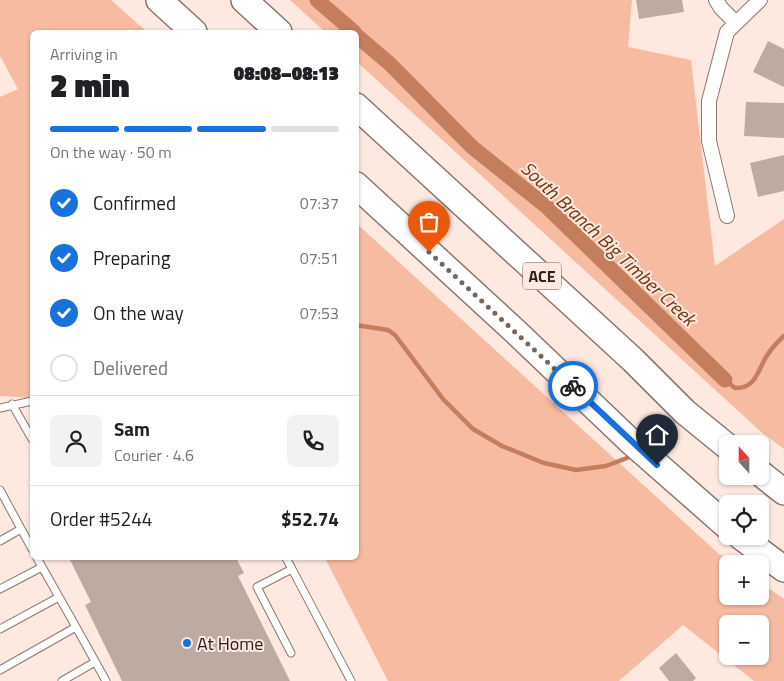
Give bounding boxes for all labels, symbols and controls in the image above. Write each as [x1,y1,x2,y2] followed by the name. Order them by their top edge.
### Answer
[50,42,118,66] text: Arriving in
[234,58,339,87] text: 08:08–08:13
[50,61,130,109] text: 2 min
[50,140,172,164] text: On the way · 50 m
[515,154,705,334] water label: South Branch Big Timber Creek
[93,188,176,217] text: Confirmed
[50,189,78,217] icon: check
[300,191,339,215] text: 07:37
[408,201,450,252] pin
[415,208,443,236] icon: bag
[93,243,170,272] text: Preparing
[50,244,78,272] icon: check
[300,246,339,270] text: 07:51
[523,262,561,290] road number: ACE
[93,298,184,327] text: On the way
[50,299,78,327] icon: check
[300,301,339,325] text: 07:53
[93,353,168,382] text: Delivered
[548,361,598,411] courier
[559,372,587,400] icon: bike
[114,414,150,443] text: Sam
[636,414,678,465] pin
[50,415,102,467] button: person
[287,415,339,467] button: phone
[643,421,671,449] icon: home
[719,435,769,485] north arrow
[719,435,769,665] map controls
[114,443,194,467] text: Courier · 4.6
[719,495,769,545] button: locate
[50,504,152,533] text: Order #5244
[281,504,339,533] text: $52.74
[719,555,769,605] button: +
[719,615,769,665] button: −
[197,630,263,657] place label: At Home
[181,637,193,649] marker: At Home

